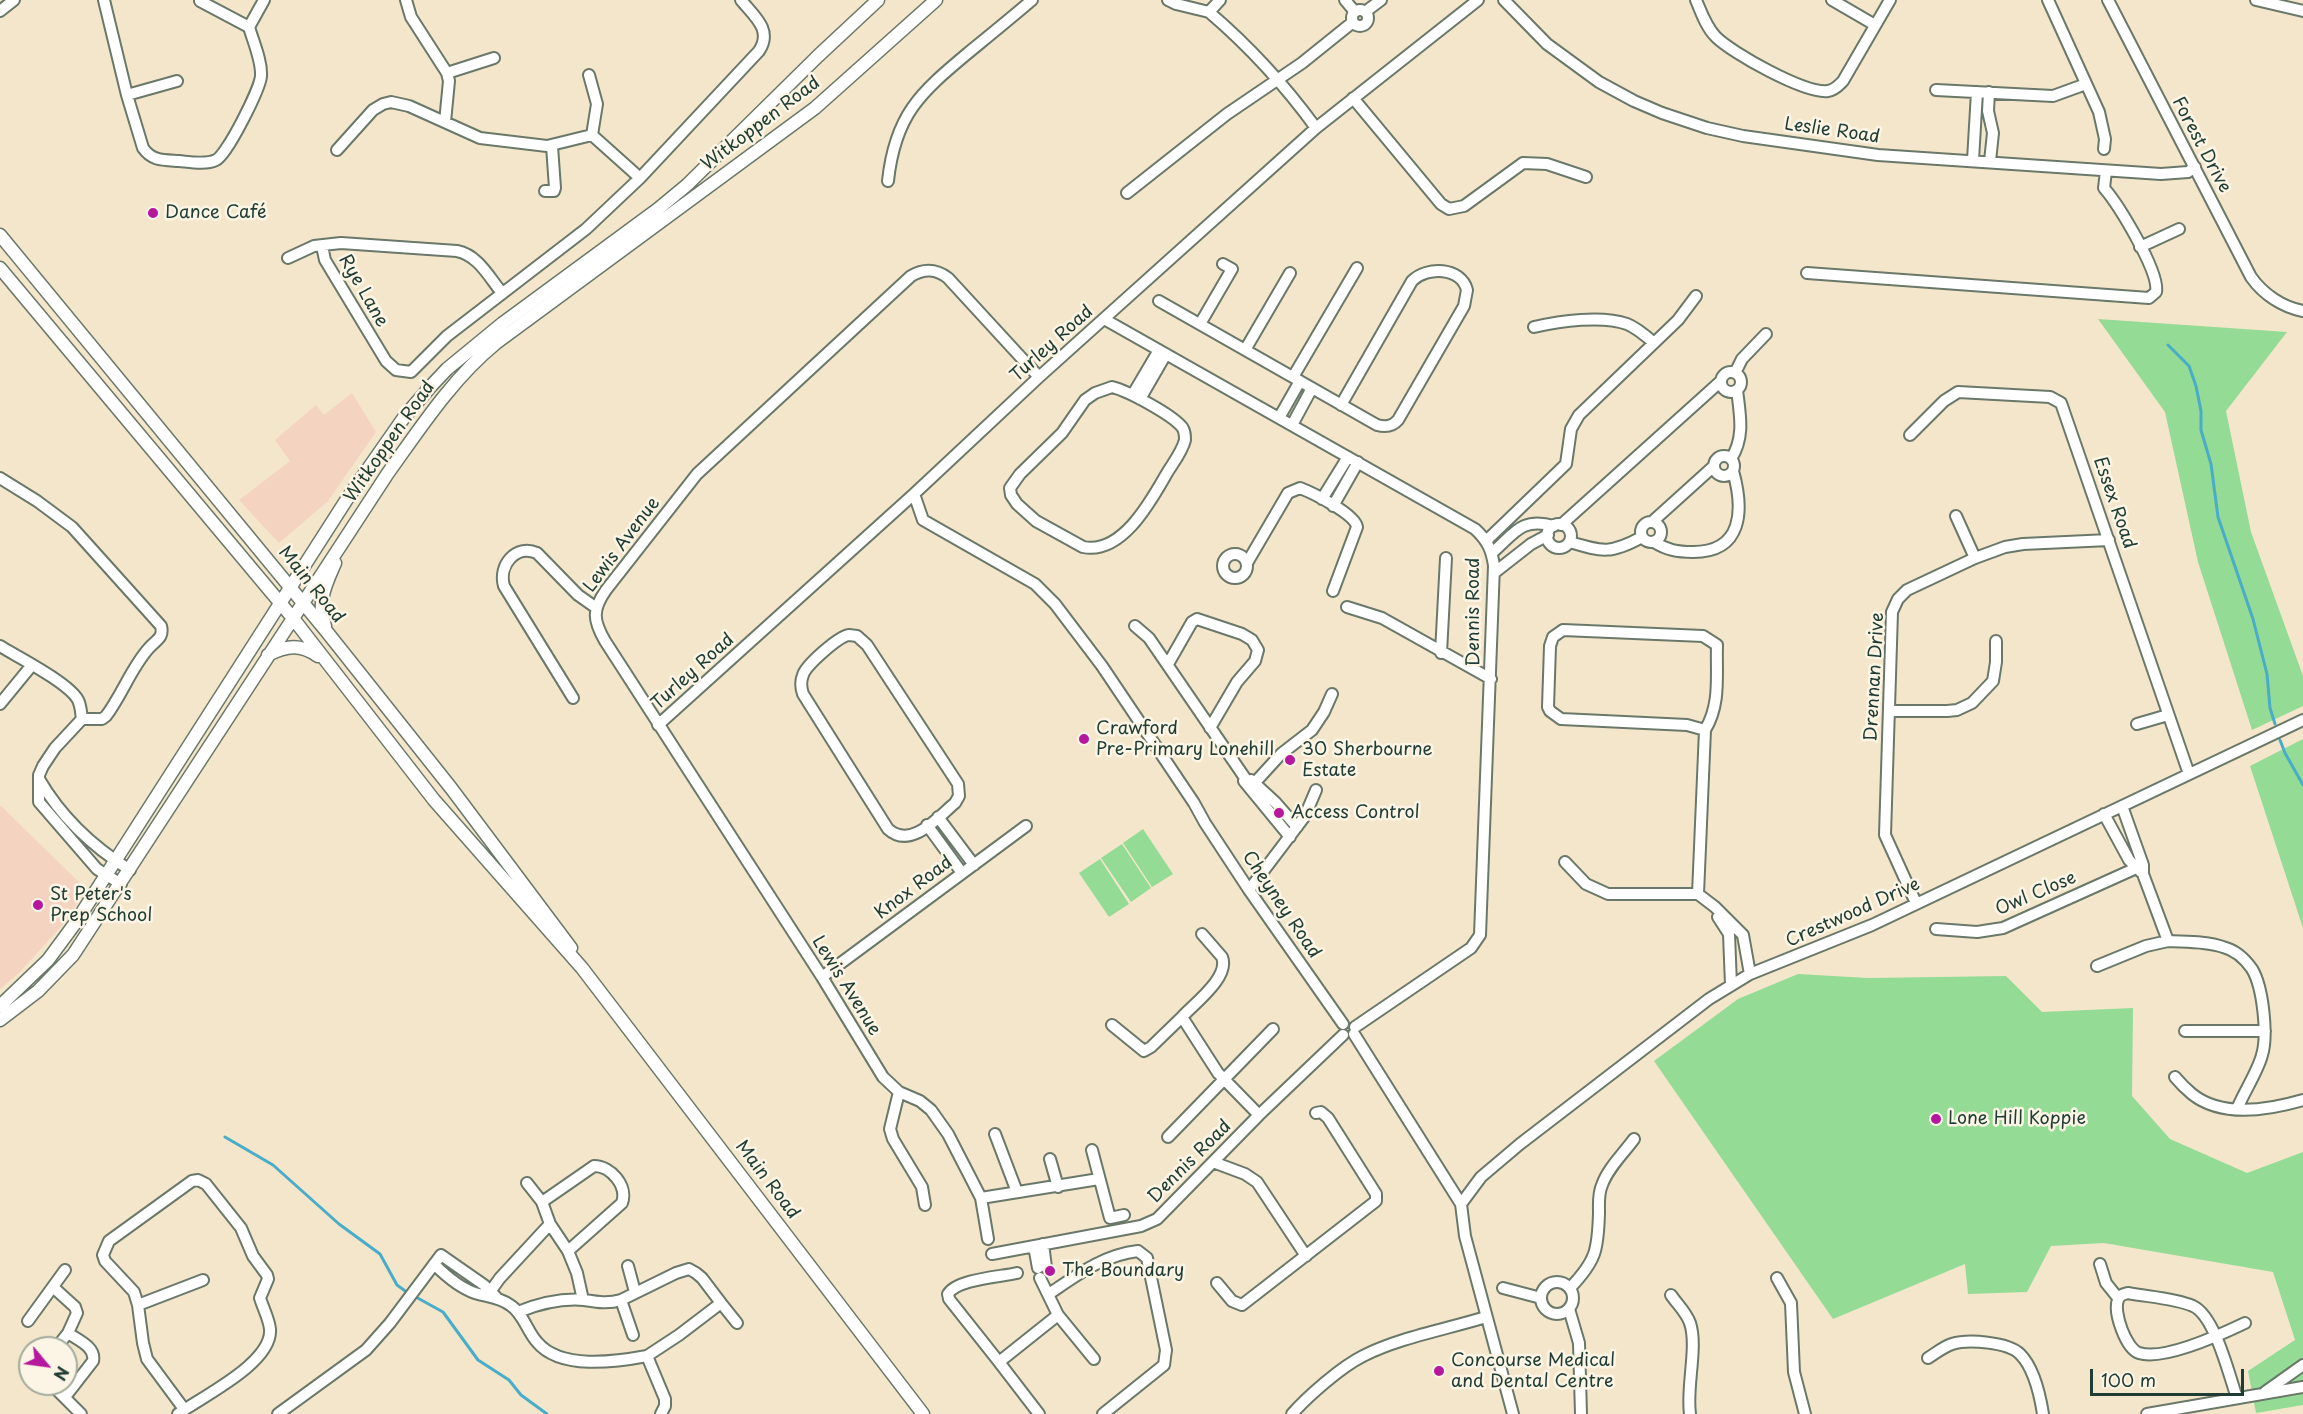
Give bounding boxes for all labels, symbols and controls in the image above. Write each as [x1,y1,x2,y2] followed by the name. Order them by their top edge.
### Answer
[697,72,825,176] street label: Witkoppen Road
[2167,93,2235,197] street label: Forest Drive
[1783,114,1881,148] street label: Leslie Road
[165,202,266,224] place label: Dance Café
[146,206,160,220] marker: Dance Café
[334,251,392,331] street label: Rye Lane
[1006,301,1098,387] street label: Turley Road
[340,377,440,507] street label: Witkoppen Road
[2088,454,2140,552] street label: Essex Road
[579,493,665,597] street label: Lewis Avenue
[273,542,349,628] street label: Main Road
[1463,557,1485,667] street label: Dennis Road
[1861,612,1889,742] street label: Drennan Drive
[647,629,739,715] street label: Turley Road
[1096,718,1274,760] place label: Crawford Pre-Primary Lonehill
[1077,732,1091,746] marker: Crawford Pre-Primary Lonehill
[1302,739,1433,782] place label: 30 Sherbourne Estate
[1283,753,1297,767] marker: 30 Sherbourne Estate
[1291,802,1420,824] place label: Access Control
[1272,806,1286,820] marker: Access Control
[1237,847,1325,963] street label: Cheyney Road
[871,852,957,924] street label: Knox Road
[1992,867,2080,921] street label: Owl Close
[1783,874,1923,952] street label: Crestwood Drive
[50,884,152,926] place label: St Peter's Prep School
[31,898,45,912] marker: St Peter's Prep School
[807,932,885,1040] street label: Lewis Avenue
[1948,1108,2086,1130] place label: Lone Hill Koppie
[1929,1112,1943,1126] marker: Lone Hill Koppie
[1144,1116,1236,1208] street label: Dennis Road
[730,1136,804,1224] street label: Main Road
[1062,1260,1184,1282] place label: The Boundary
[1043,1264,1057,1278] marker: The Boundary
[18,1336,78,1396] north arrow
[1451,1350,1615,1392] place label: Concourse Medical and Dental Centre
[2093,1357,2248,1395] scale bar
[48,1362,76,1385] text: N
[1432,1364,1446,1378] marker: Concourse Medical and Dental Centre
[2101,1366,2156,1393] text: 100 m

